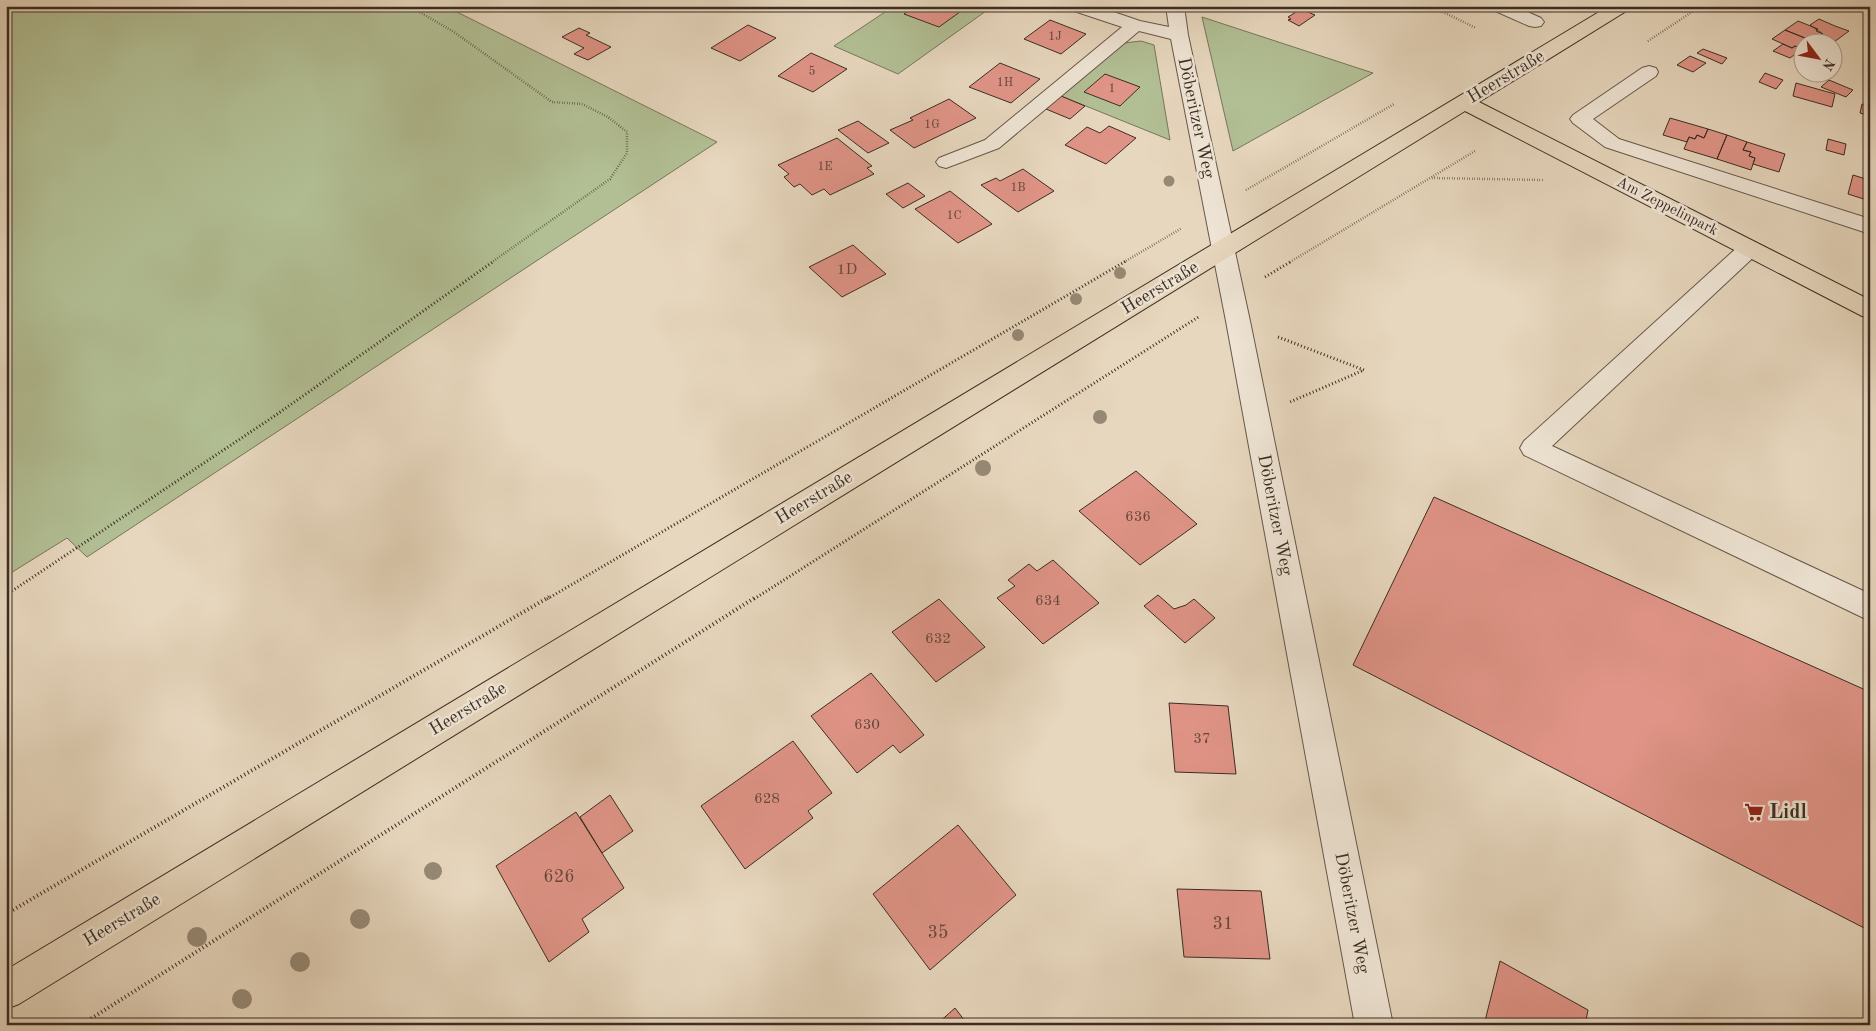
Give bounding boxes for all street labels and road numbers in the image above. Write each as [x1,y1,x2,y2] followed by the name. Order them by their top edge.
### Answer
[1464,47,1548,107] street label: Heerstraße
[1174,56,1218,180] street label: Döberitzer Weg
[1614,175,1720,239] street label: Am Zeppelinpark
[1118,258,1202,318] street label: Heerstraße
[1254,453,1296,577] street label: Döberitzer Weg
[772,468,856,528] street label: Heerstraße
[426,679,510,739] street label: Heerstraße
[1331,851,1373,975] street label: Döberitzer Weg
[80,890,164,950] street label: Heerstraße

